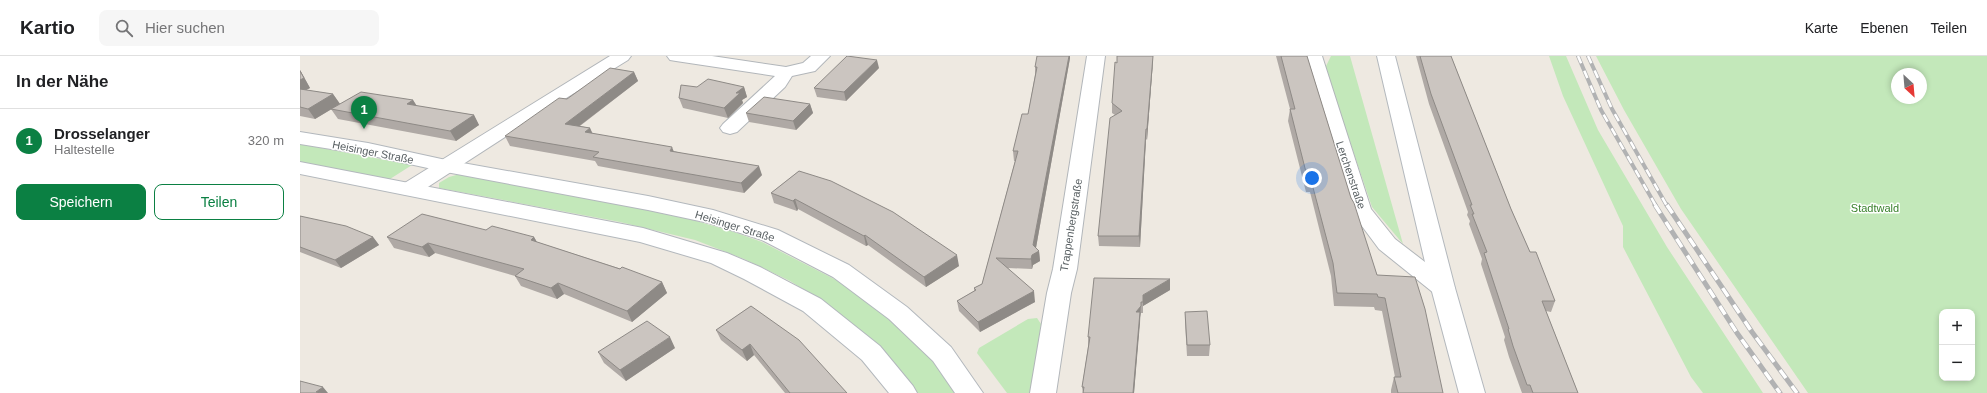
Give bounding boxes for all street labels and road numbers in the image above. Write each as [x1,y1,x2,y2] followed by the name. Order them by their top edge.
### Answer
[331,138,415,166] street label: Heisinger Straße
[1334,140,1368,210] street label: Lerchenstraße
[1058,178,1084,272] street label: Trappenbergstraße
[694,208,776,244] street label: Heisinger Straße

